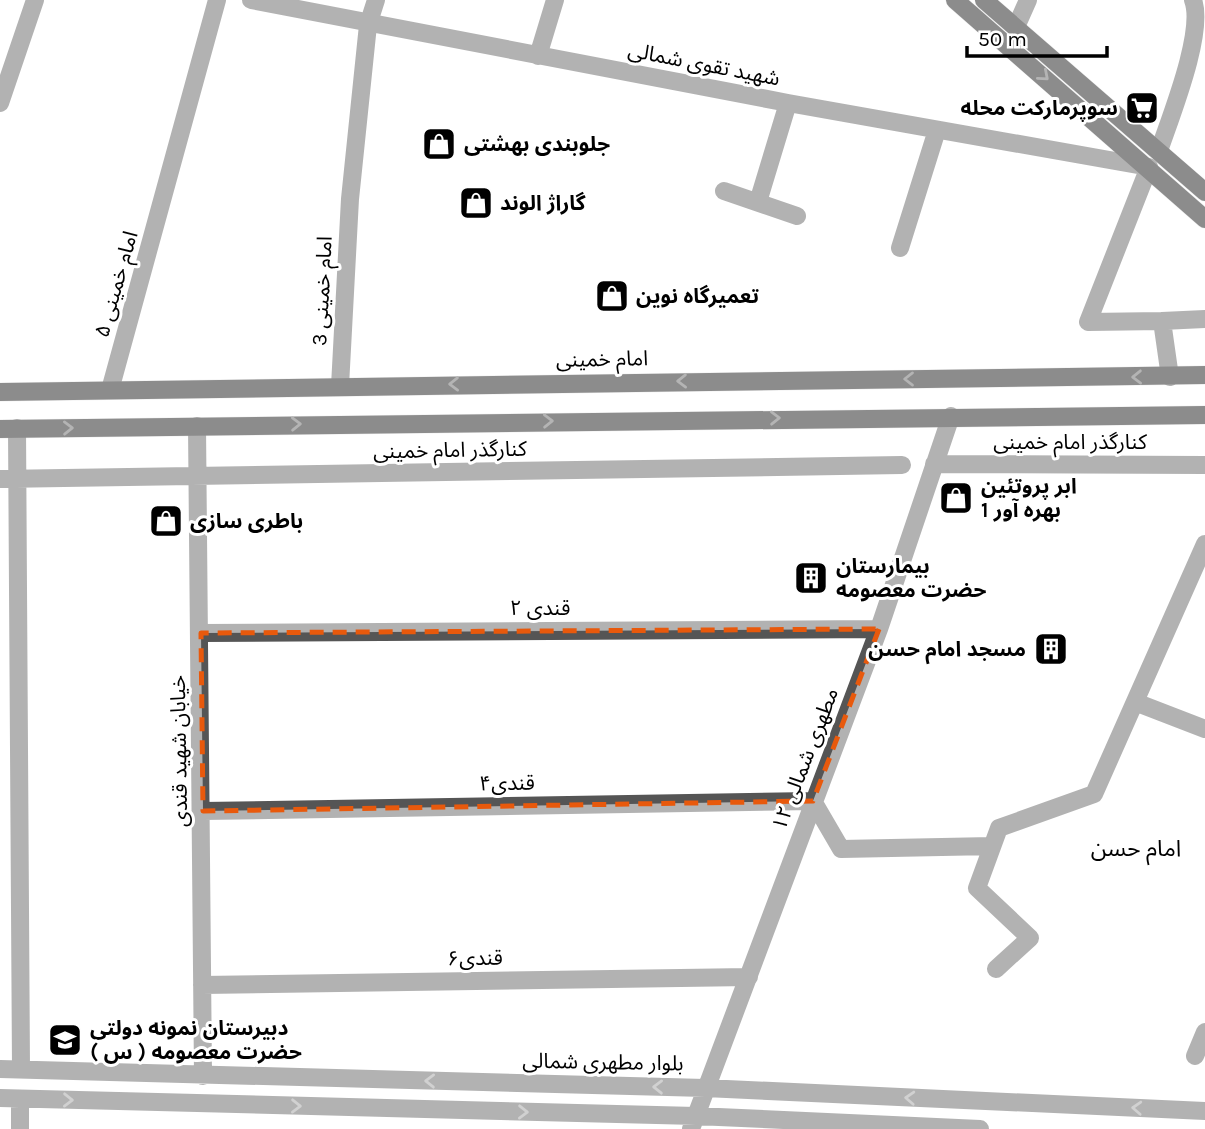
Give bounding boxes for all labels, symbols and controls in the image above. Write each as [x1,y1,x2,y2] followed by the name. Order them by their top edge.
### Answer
[967,14,1107,58] scale bar
[978,27,1027,51] text: 50 m
[626,38,782,90] street label: شهید تقوی شمالی
[1035,68,1048,80] one-way arrow
[1123,89,1161,127] supermarket icon: سوپرمارکت محله
[961,96,1118,122] place label: سوپرمارکت محله
[420,125,458,163] shop icon: جلوبندی بهشتی
[464,132,610,156] place label: جلوبندی بهشتی
[457,184,495,222] shop icon: گاراژ الوند
[500,191,586,215] place label: گاراژ الوند
[89,228,146,341] street label: امام خمینی ۵
[307,236,341,347] street label: امام خمینی 3
[593,277,631,315] shop icon: تعمیرگاه نوین
[636,284,759,308] place label: تعمیرگاه نوین
[556,346,648,376] street label: امام خمینی
[1131,370,1142,385] one-way arrow
[904,371,914,387] one-way arrow
[676,373,687,388] one-way arrow
[449,376,459,392] one-way arrow
[770,411,781,426] one-way arrow
[543,413,553,429] one-way arrow
[290,417,301,432] one-way arrow
[63,420,74,435] one-way arrow
[993,430,1147,458] street label: کنارگذر امام خمینی
[373,437,527,467] street label: کنارگذر امام خمینی
[981,474,1077,522] place label: ابر پروتئین بهره آور 1
[937,479,975,517] shop icon: ابر پروتئین بهره آور 1
[147,502,185,540] shop icon: باطری سازی
[190,509,303,533] place label: باطری سازی
[836,554,986,602] place label: بیمارستان حضرت معصومه
[792,559,830,597] building icon: بیمارستان حضرت معصومه
[510,596,570,620] street label: قندی ۲
[1032,630,1070,668] building icon: مسجد امام حسن
[868,637,1026,665] place label: مسجد امام حسن
[166,675,192,827] street label: خیابان شهید قندی
[767,684,843,834] street label: مطهری شمالی ۱۲
[479,771,535,795] street label: قندی۴
[1091,835,1181,866] district label: امام حسن
[447,946,503,970] street label: قندی۶
[90,1016,302,1064] place label: دبیرستان نمونه دولتی حضرت معصومه ( س )
[46,1021,84,1059] school or university icon: دبیرستان نمونه دولتی حضرت معصومه ( س )
[522,1049,684,1075] street label: بلوار مطهری شمالی
[425,1073,435,1089] one-way arrow
[652,1079,663,1094] one-way arrow
[904,1090,915,1105] one-way arrow
[63,1093,74,1108] one-way arrow
[291,1098,301,1114] one-way arrow
[1131,1101,1142,1116] one-way arrow
[518,1104,529,1120] one-way arrow

